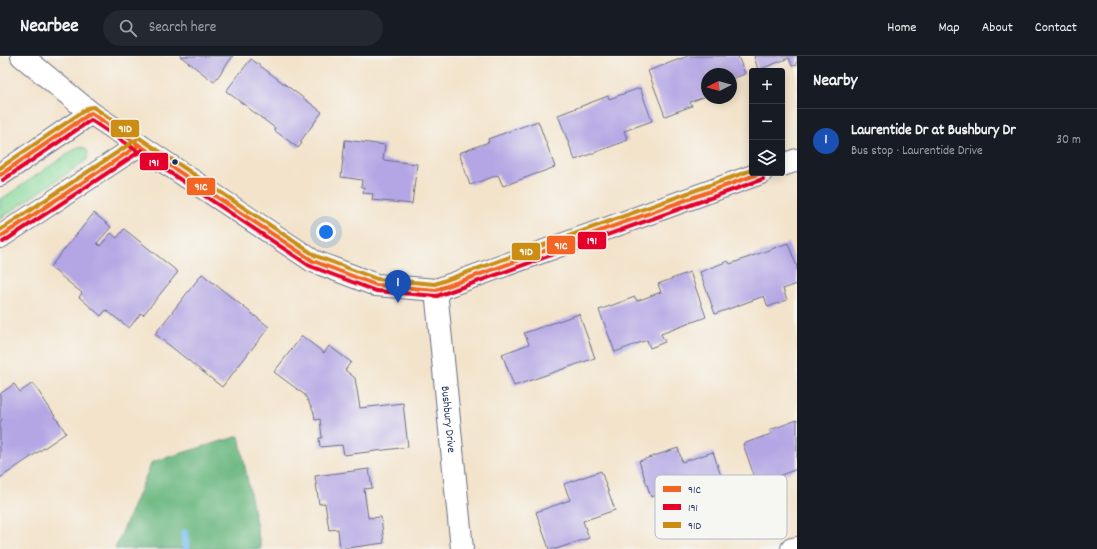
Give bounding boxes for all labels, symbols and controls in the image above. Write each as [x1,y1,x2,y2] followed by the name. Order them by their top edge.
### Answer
[103,10,383,46] search box
[20,14,79,41] text: Nearbee
[117,17,139,39] icon: search
[149,17,216,39] text: Search here
[887,18,916,38] text: Home
[938,18,960,38] text: Map
[982,18,1013,38] text: About
[1035,18,1077,38] text: Contact
[701,68,737,104] north arrow
[749,68,785,176] map controls
[749,68,785,104] button: +
[813,70,857,94] text: Nearby
[749,104,785,140] button: −
[110,119,140,138] line badge: 91D
[851,120,1016,142] text: Laurentide Dr at Bushbury Dr
[118,122,132,138] text: 91D
[825,131,827,150] text: 1
[1056,131,1081,150] text: 30 m
[749,140,785,176] button: layers
[851,142,983,161] text: Bus stop · Laurentide Drive
[139,152,169,171] line badge: 191
[149,156,159,172] text: 191
[170,157,180,167] unlabelled marker
[186,177,216,196] line badge: 91C
[195,180,208,196] text: 91C
[316,222,336,242] your location
[577,231,607,250] line badge: 191
[587,234,597,250] text: 191
[546,235,576,255] line badge: 91C
[555,239,568,255] text: 91C
[511,242,541,261] line badge: 91D
[519,245,533,261] text: 91D
[385,270,411,303] pin: 1
[436,385,459,454] street label: Bushbury Drive
[655,475,787,539] legend
[688,483,701,499] text: 91C
[688,501,698,517] text: 191
[688,519,701,535] text: 91D

